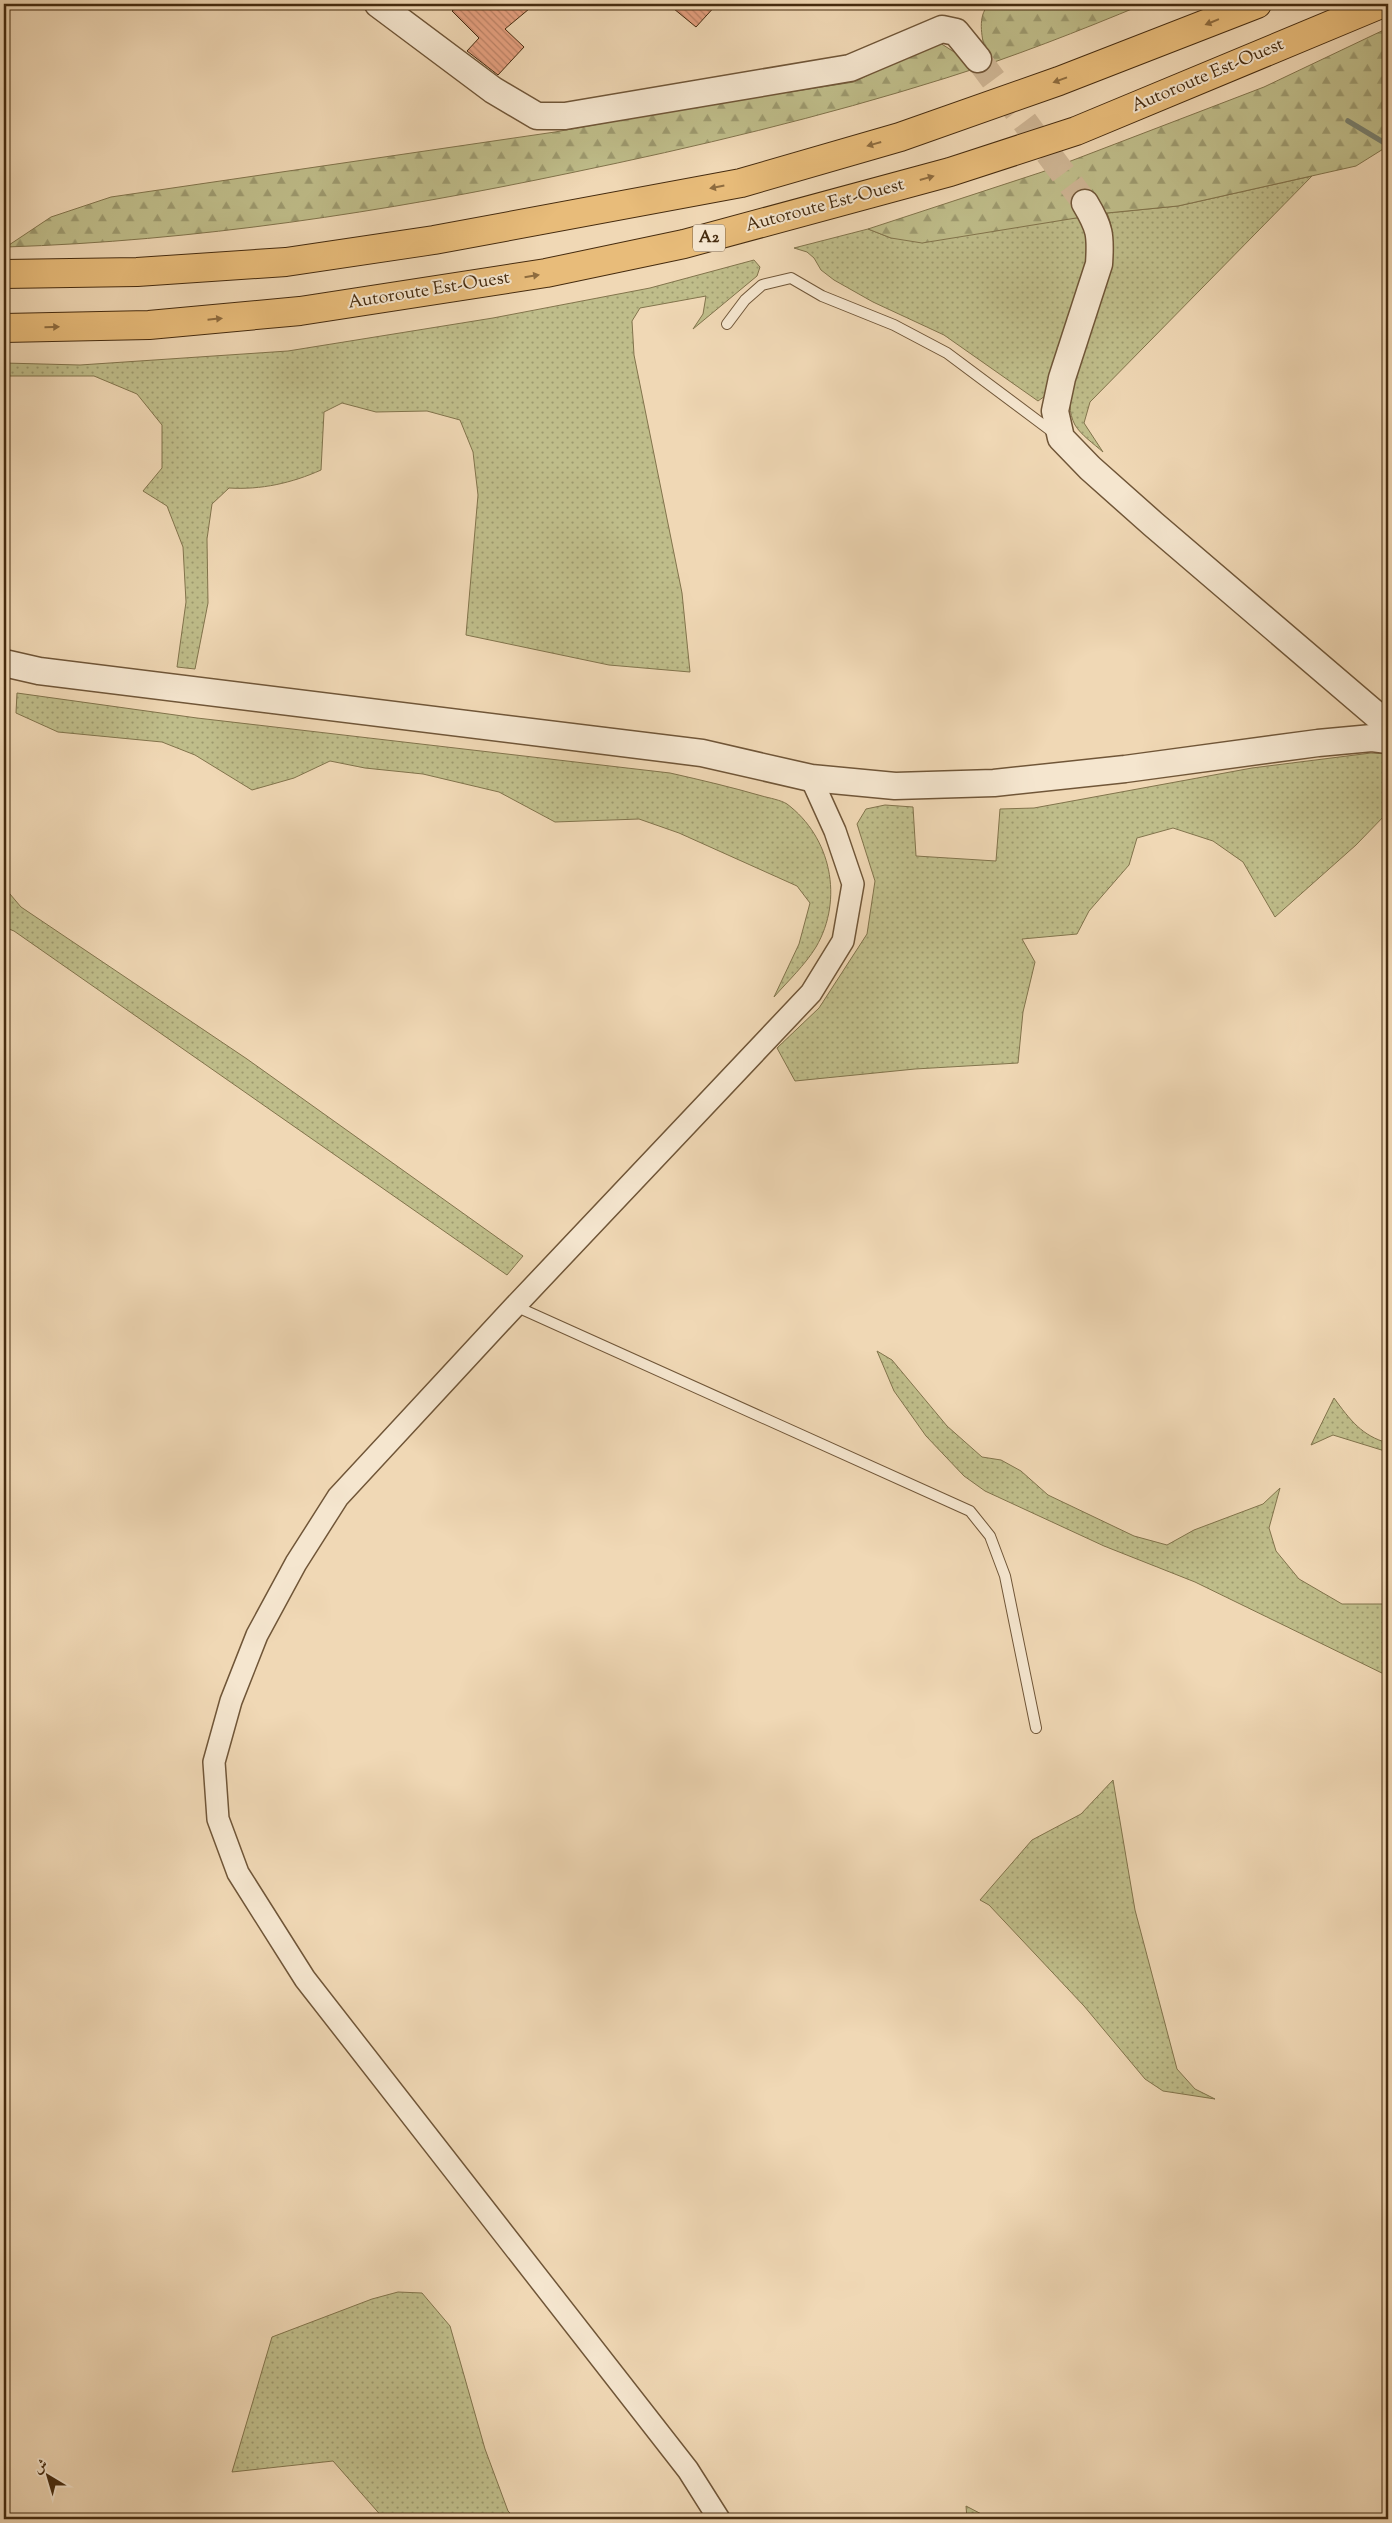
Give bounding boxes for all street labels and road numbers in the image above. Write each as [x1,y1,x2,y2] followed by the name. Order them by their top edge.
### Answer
[1128,32,1288,120] street label: Autoroute Est-Ouest
[743,172,907,240] street label: Autoroute Est-Ouest
[693,224,725,252] road number: A2
[346,265,512,317] street label: Autoroute Est-Ouest

